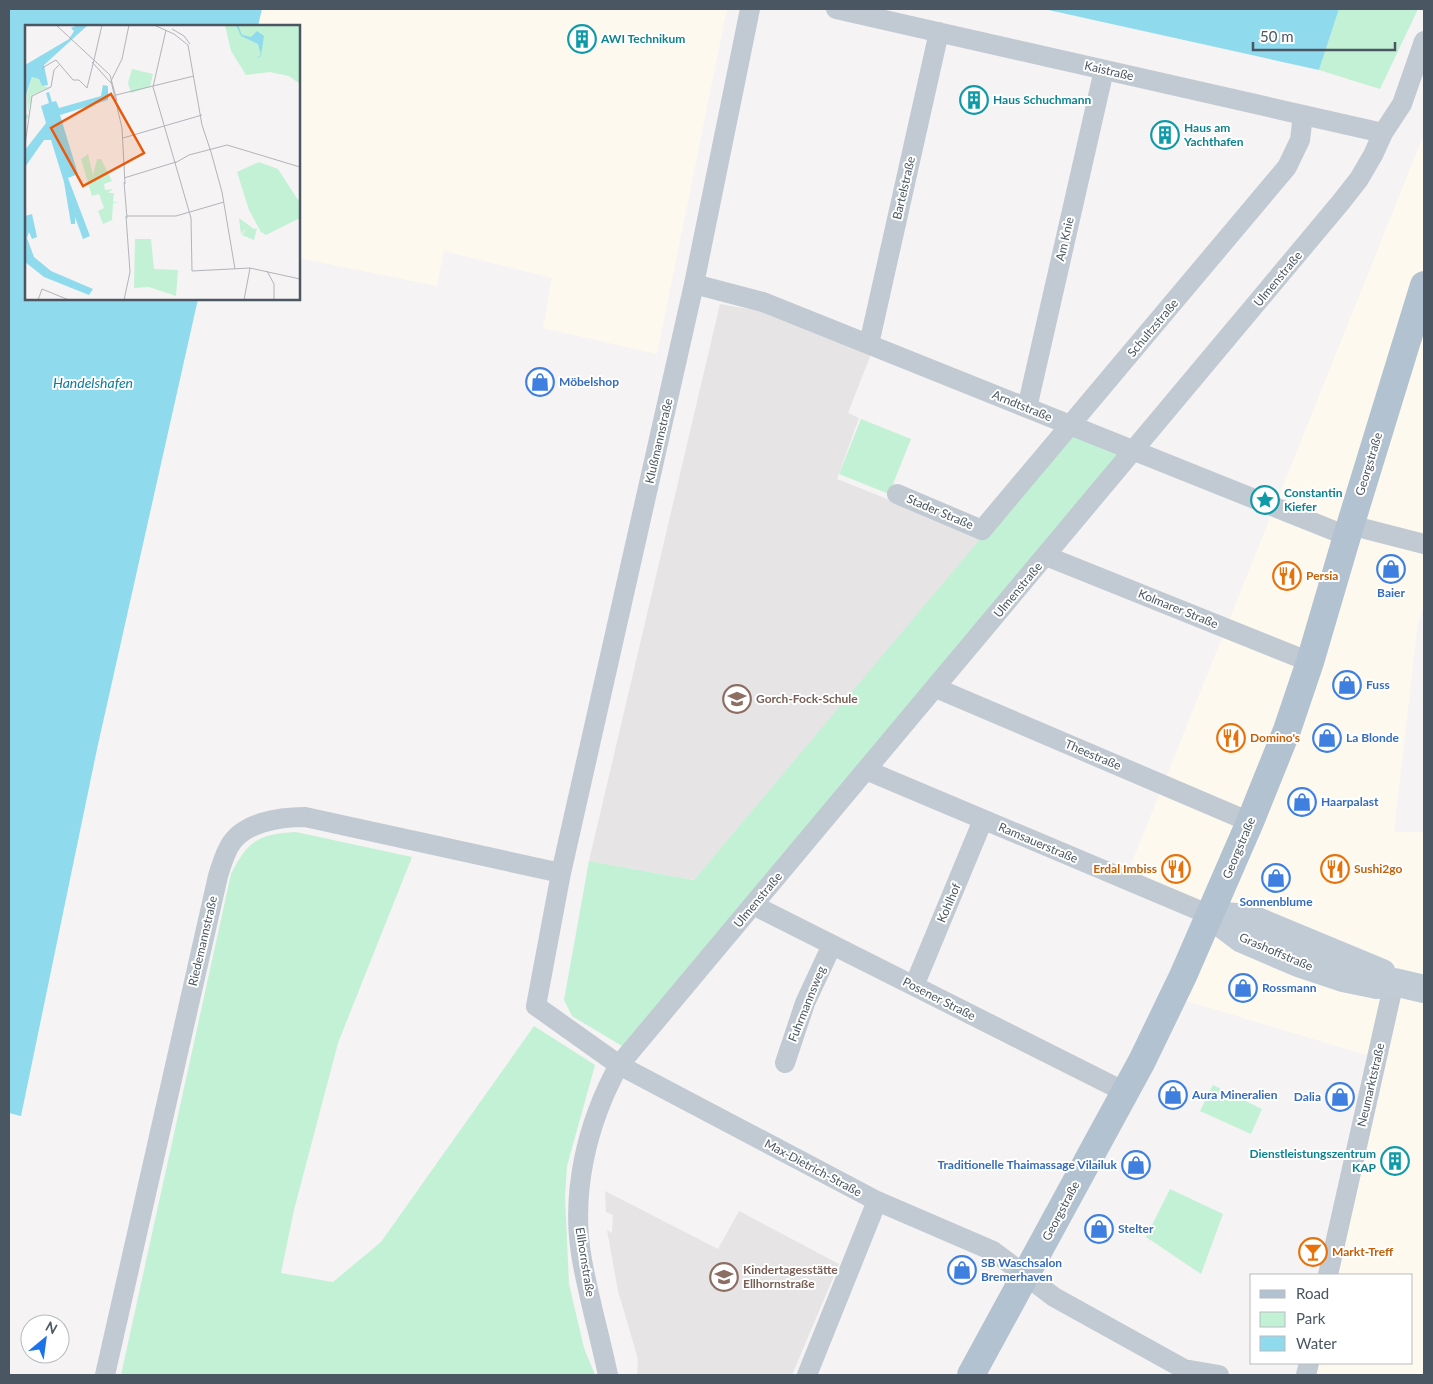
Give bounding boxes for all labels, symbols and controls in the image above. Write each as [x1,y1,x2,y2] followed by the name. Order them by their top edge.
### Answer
[1253,20,1396,52] scale bar
[567,24,597,54] building icon: AWI Technikum
[25,25,300,300] inset map
[1260,27,1294,45] text: 50 m
[600,31,685,46] place label: AWI Technikum
[1083,58,1135,83] street label: Kaistraße
[959,85,989,115] building icon: Haus Schuchmann
[993,92,1091,107] place label: Haus Schuchmann
[1150,120,1180,150] building icon: Haus am Yachthafen
[1183,120,1244,149] place label: Haus am Yachthafen
[889,155,918,221] street label: Bartelstraße
[1052,215,1077,262] street label: Am Knie
[1250,248,1305,309] street label: Ulmenstraße
[1124,296,1181,360] street label: Schultzstraße
[525,367,555,397] shop icon: Möbelshop
[53,374,133,391] water label: Handelshafen
[559,374,619,389] place label: Möbelshop
[990,387,1054,424] street label: Arndtstraße
[641,397,676,485] street label: Klußmannstraße
[1352,430,1385,497] street label: Georgstraße
[1250,485,1280,515] place icon: Constantin Kiefer
[1284,485,1343,514] place label: Constantin Kiefer
[905,491,976,532] street label: Stader Straße
[1376,554,1406,584] shop icon: Baier
[990,559,1045,620] street label: Ulmenstraße
[1272,561,1302,591] restaurant icon: Persia
[1306,568,1338,583] place label: Persia
[1377,585,1405,600] place label: Baier
[1136,586,1220,631] street label: Kolmarer Straße
[1332,670,1362,700] shop icon: Fuss
[1366,677,1390,692] place label: Fuss
[722,684,752,714] school or university icon: Gorch-Fock-Schule
[756,691,858,706] place label: Gorch-Fock-Schule
[1216,723,1246,753] restaurant icon: Domino's
[1312,723,1342,753] shop icon: La Blonde
[1250,730,1300,745] place label: Domino's
[1346,730,1399,745] place label: La Blonde
[1063,736,1123,773] street label: Theestraße
[1287,787,1317,817] shop icon: Haarpalast
[1321,794,1379,809] place label: Haarpalast
[1219,815,1258,881] street label: Georgstraße
[996,819,1080,866] street label: Ramsauerstraße
[1161,854,1191,884] restaurant icon: Erdal Imbiss
[1320,854,1350,884] restaurant icon: Sushi2go
[1093,861,1157,876] place label: Erdal Imbiss
[1354,861,1403,876] place label: Sushi2go
[1261,863,1291,893] shop icon: Sonnenblume
[730,869,785,930] street label: Ulmenstraße
[934,880,964,925] street label: Kohlhof
[185,894,220,987] street label: Riedemannstraße
[1239,894,1313,909] place label: Sonnenblume
[1237,929,1315,974] street label: Grashoffstraße
[785,964,829,1044] street label: Fuhrmannsweg
[1228,973,1258,1003] shop icon: Rossmann
[900,974,978,1023] street label: Posener Straße
[1262,980,1317,995] place label: Rossmann
[1354,1041,1387,1128] street label: Neumarktstraße
[1158,1080,1188,1110] shop icon: Aura Mineralien
[1325,1082,1355,1112] shop icon: Dalia
[1191,1087,1278,1102] place label: Aura Mineralien
[1294,1089,1321,1104] place label: Dalia
[762,1136,864,1199] street label: Max-Dietrich-Straße
[1249,1146,1377,1175] place label: Dienstleistungszentrum KAP
[1380,1146,1410,1176] building icon: Dienstleistungszentrum KAP
[1121,1150,1151,1180] shop icon: Traditionelle Thaimassage Vilailuk
[937,1157,1118,1172] place label: Traditionelle Thaimassage Vilailuk
[1039,1178,1083,1243] street label: Georgstraße
[1084,1214,1114,1244] shop icon: Stelter
[1118,1221,1154,1236] place label: Stelter
[573,1226,598,1298] street label: Ellhornstraße
[1298,1237,1328,1267] bar icon: Markt-Treff
[1332,1244,1394,1259] place label: Markt-Treff
[947,1255,977,1285] shop icon: SB Waschsalon Bremerhaven
[981,1255,1062,1284] place label: SB Waschsalon Bremerhaven
[709,1262,739,1292] school or university icon: Kindertagesstätte Ellhornstraße
[743,1262,838,1291] place label: Kindertagesstätte Ellhornstraße
[1250,1274,1413,1364] legend
[1296,1284,1329,1302] text: Road
[1296,1309,1326,1327] text: Park
[20,1314,70,1364] north arrow
[43,1317,60,1337] text: N
[1296,1334,1337,1352] text: Water

